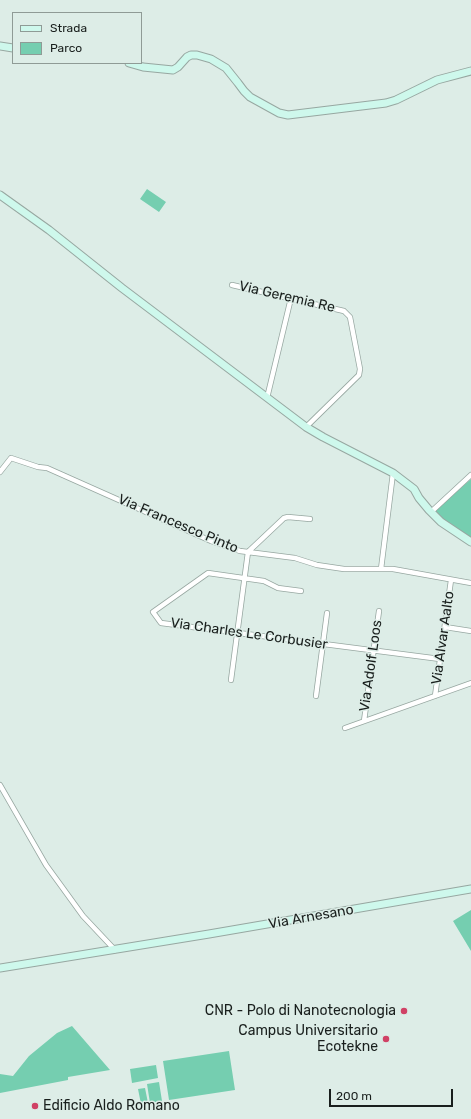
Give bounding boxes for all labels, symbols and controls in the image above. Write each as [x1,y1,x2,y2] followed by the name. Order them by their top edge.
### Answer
[12,12,142,64] legend
[50,21,87,35] text: Strada
[50,41,82,55] text: Parco
[237,278,337,316] street label: Via Geremia Re
[115,491,241,557] street label: Via Francesco Pinto
[428,590,458,686] street label: Via Alvar Aalto
[169,615,329,653] street label: Via Charles Le Corbusier
[356,619,386,713] street label: Via Adolf Loos
[267,901,355,933] street label: Via Arnesano
[205,1003,396,1019] place label: CNR - Polo di Nanotecnologia
[399,1006,409,1016] marker: CNR - Polo di Nanotecnologia
[238,1023,378,1056] place label: Campus Universitario Ecotekne
[381,1034,391,1044] marker: Campus Universitario Ecotekne
[331,1081,455,1107] scale bar
[336,1089,372,1103] text: 200 m
[43,1098,180,1114] place label: Edificio Aldo Romano
[30,1101,40,1111] marker: Edificio Aldo Romano

